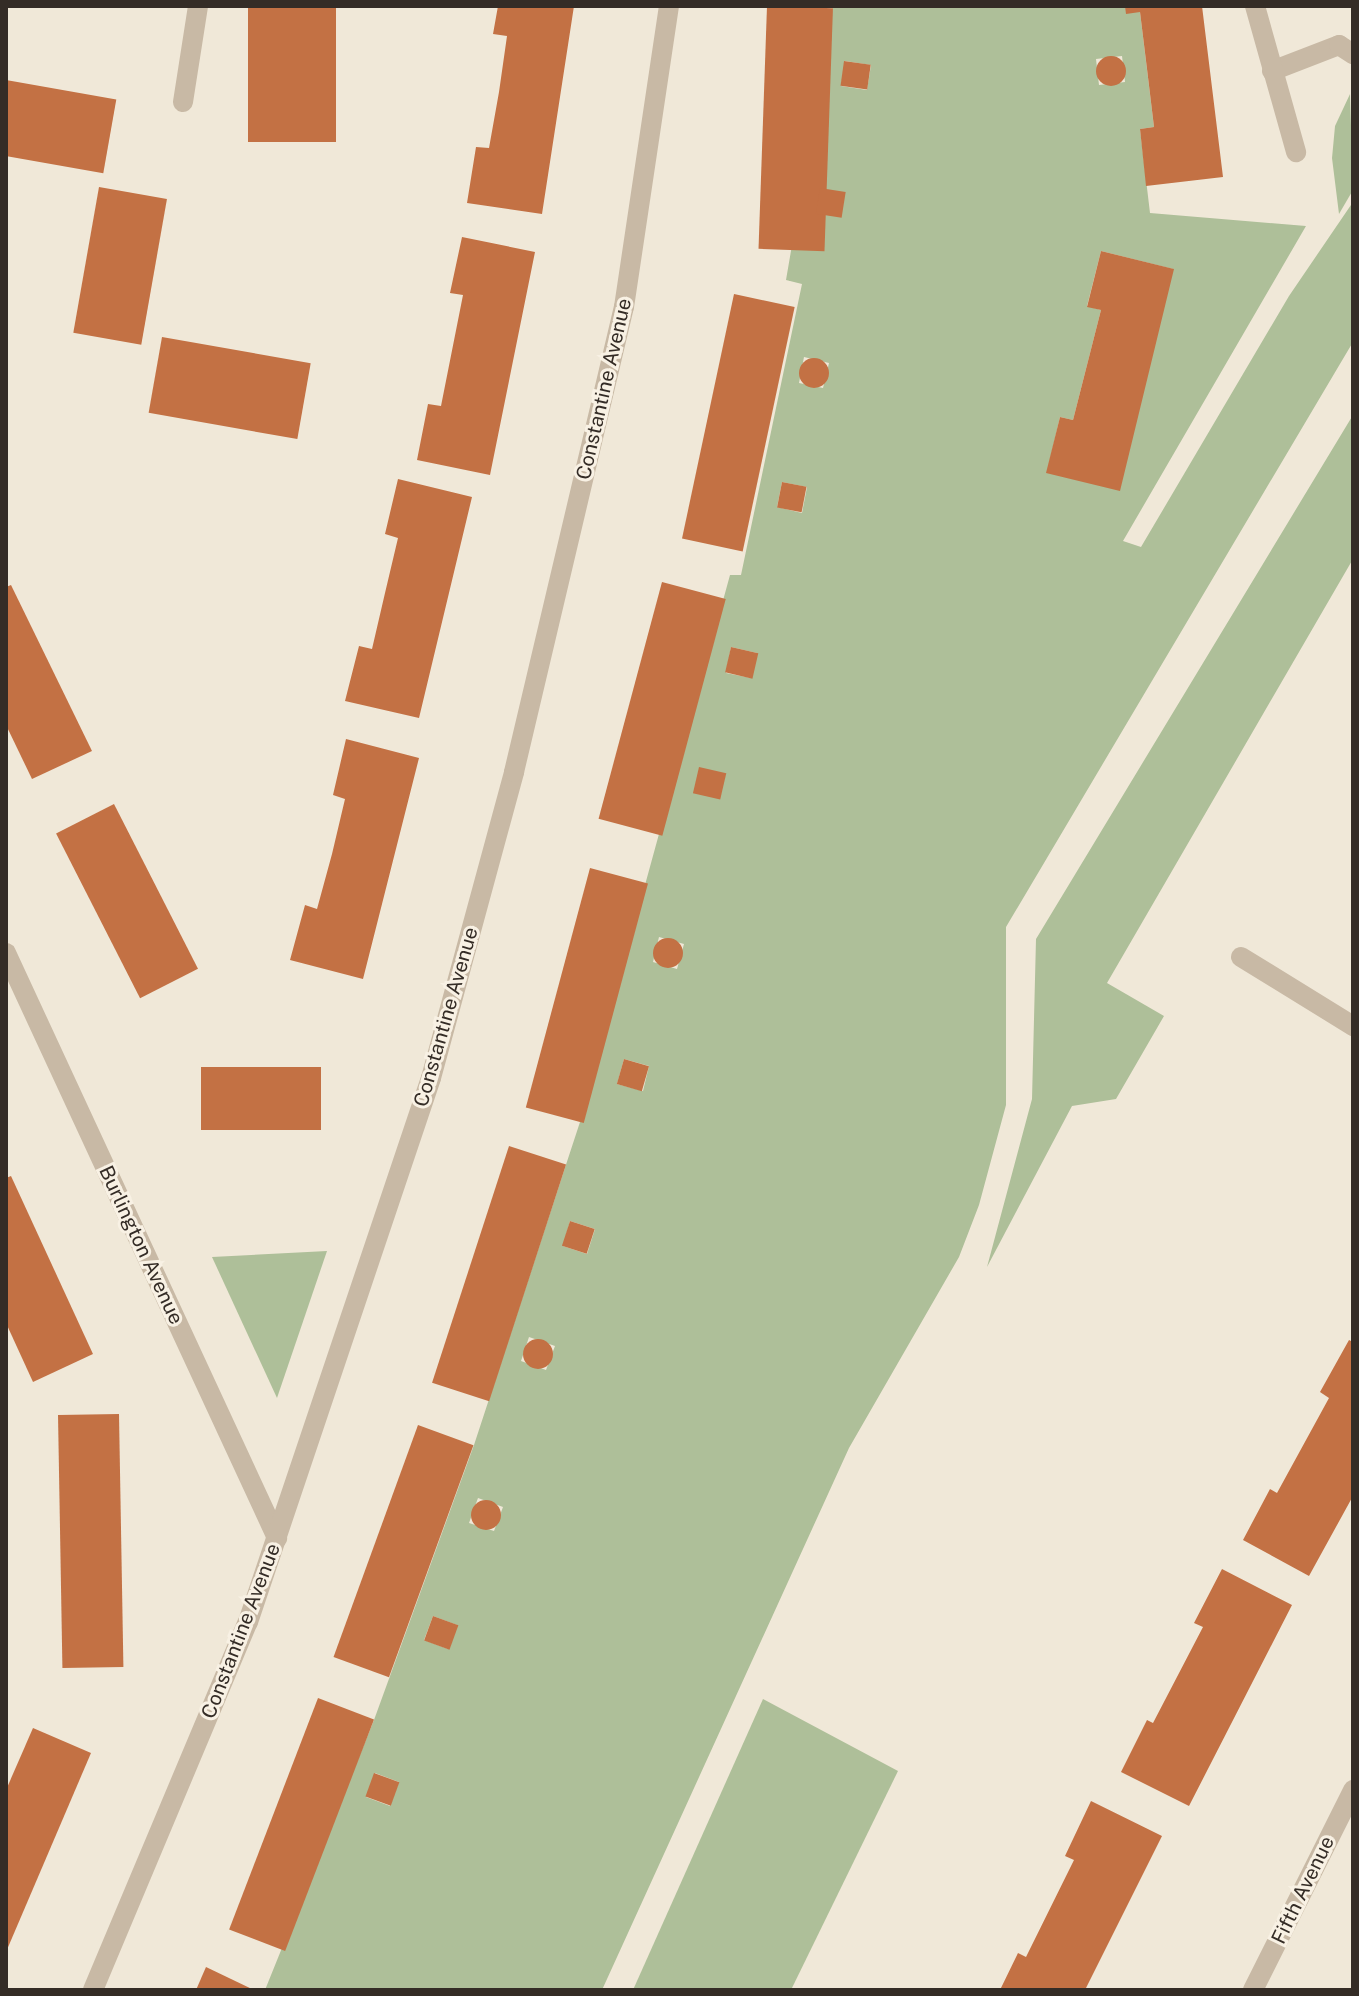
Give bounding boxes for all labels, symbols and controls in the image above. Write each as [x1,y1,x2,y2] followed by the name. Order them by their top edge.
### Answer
[571,296,637,482] street label: Constantine Avenue
[409,925,483,1109] street label: Constantine Avenue
[94,1162,188,1328] street label: Burlington Avenue
[197,1540,285,1722] street label: Constantine Avenue
[1267,1832,1339,1948] street label: Fifth Avenue

